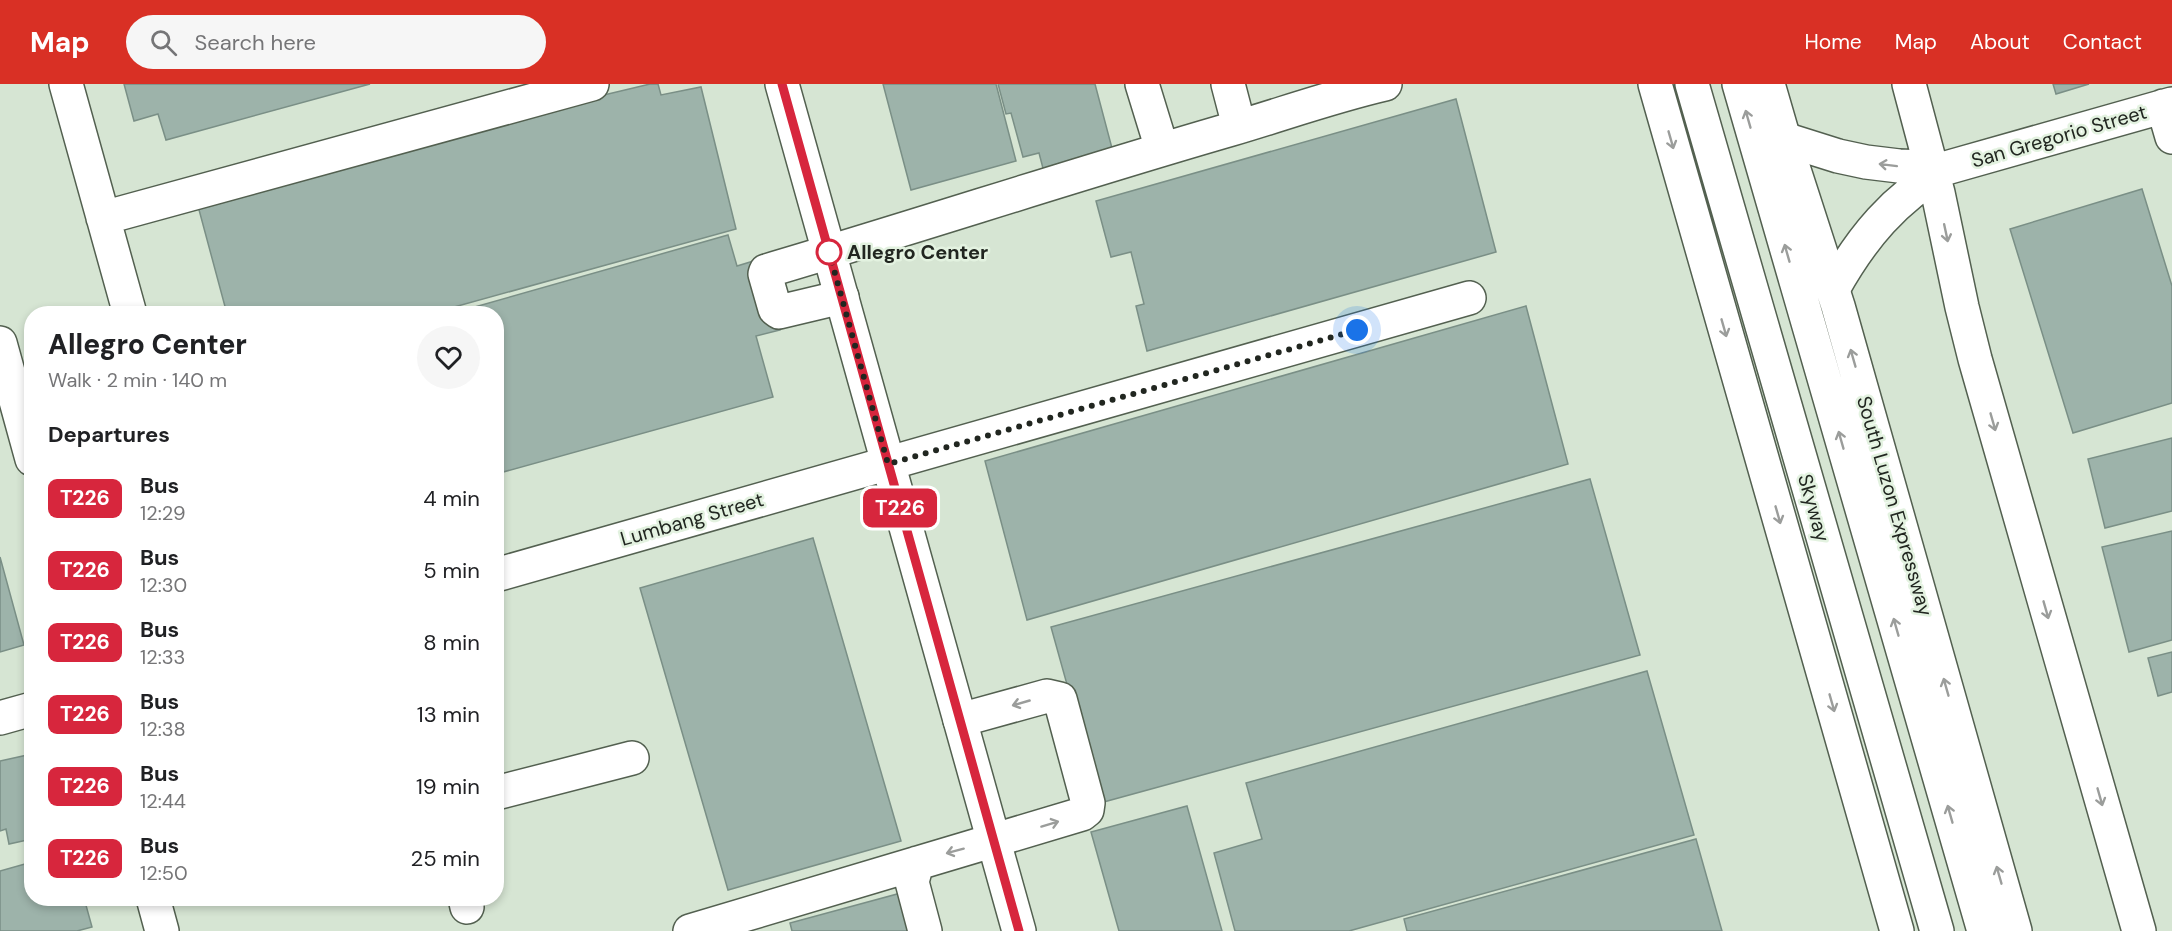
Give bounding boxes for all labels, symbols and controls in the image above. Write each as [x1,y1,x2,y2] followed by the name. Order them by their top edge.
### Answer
[126,15,546,69] search box
[30,24,90,61] text: Map
[147,26,180,59] icon: search
[195,28,316,57] text: Search here
[1804,28,1862,56] text: Home
[1895,28,1937,56] text: Map
[1970,28,2030,56] text: About
[2063,28,2142,56] text: Contact
[1968,98,2150,174] street label: San Gregorio Street
[1742,110,1754,129] one-way arrow
[1666,130,1677,149] one-way arrow
[1879,159,1899,170] one-way arrow
[1941,223,1952,242] one-way arrow
[816,239,842,265] marker: Allegro Center
[847,239,988,265] place label: Allegro Center
[1781,244,1792,263] one-way arrow
[1342,315,1372,345] your location
[1719,318,1730,337] one-way arrow
[48,326,247,363] text: Allegro Center
[417,326,480,389] button: heart
[1847,349,1858,368] one-way arrow
[48,367,227,393] text: Walk · 2 min · 140 m
[1851,393,1939,619] street label: South Luzon Expressway
[1988,412,1999,431] one-way arrow
[48,420,170,449] text: Departures
[1835,431,1846,450] one-way arrow
[140,471,179,500] text: Bus
[1792,471,1836,545] street label: Skyway
[60,484,110,512] text: T226
[423,484,480,513] text: 4 min
[617,486,767,552] street label: Lumbang Street
[858,488,942,528] line badge: T226
[875,494,925,522] text: T226
[140,500,186,526] text: 12:29
[1773,505,1784,524] one-way arrow
[140,543,179,572] text: Bus
[60,556,110,584] text: T226
[423,556,480,585] text: 5 min
[140,572,187,598] text: 12:30
[2041,600,2052,619] one-way arrow
[140,615,179,644] text: Bus
[1890,618,1901,637] one-way arrow
[60,628,110,656] text: T226
[423,628,480,657] text: 8 min
[140,644,185,670] text: 12:33
[1940,678,1951,697] one-way arrow
[140,687,179,716] text: Bus
[1827,693,1838,712] one-way arrow
[1012,698,1031,709] one-way arrow
[60,700,110,728] text: T226
[417,700,480,729] text: 13 min
[140,716,186,742] text: 12:38
[140,759,179,788] text: Bus
[60,772,110,800] text: T226
[416,772,480,801] text: 19 min
[140,788,186,814] text: 12:44
[2095,788,2106,807] one-way arrow
[1944,805,1955,824] one-way arrow
[1040,818,1059,829] one-way arrow
[140,831,179,860] text: Bus
[60,844,110,872] text: T226
[411,844,480,873] text: 25 min
[946,846,965,858] one-way arrow
[140,860,188,886] text: 12:50
[1993,866,2004,885] one-way arrow

